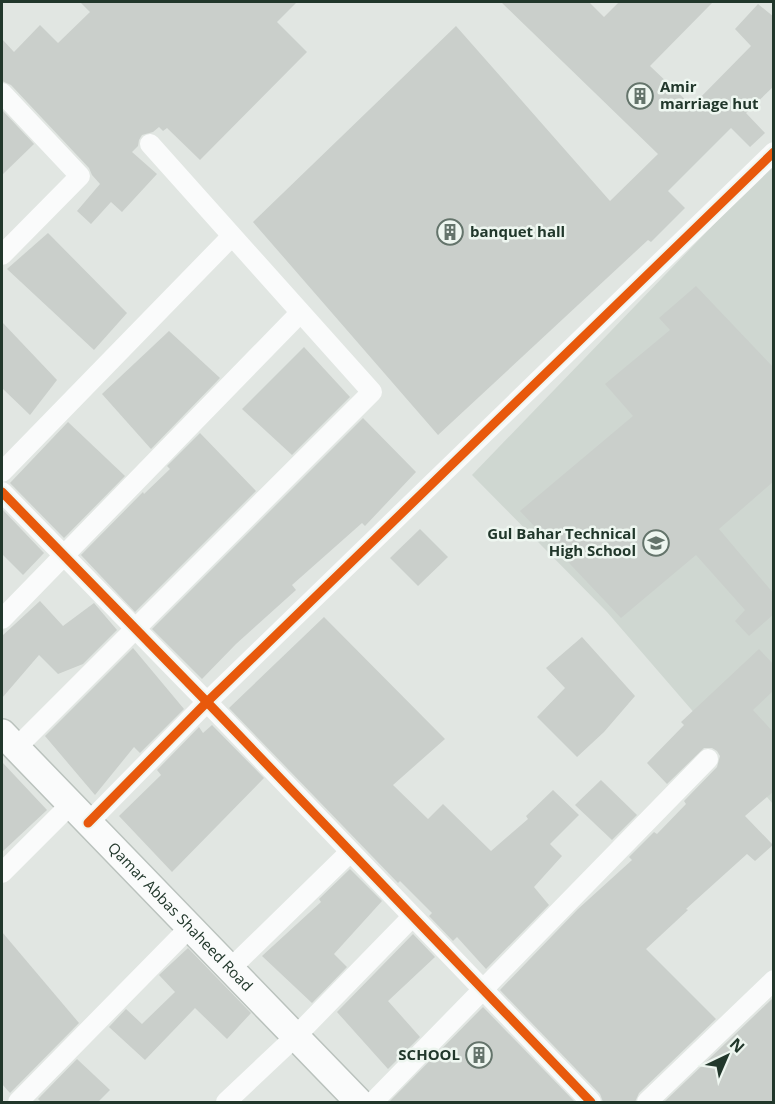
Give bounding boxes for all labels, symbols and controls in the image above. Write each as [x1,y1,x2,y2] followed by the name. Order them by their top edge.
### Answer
[660,76,759,113] place label: Amir marriage hut
[625,81,655,111] building icon: Amir marriage hut
[435,217,465,247] building icon: banquet hall
[470,221,565,241] place label: banquet hall
[487,523,636,560] place label: Gul Bahar Technical High School
[641,528,671,558] school or university icon: Gul Bahar Technical High School
[104,837,258,995] street label: Qamar Abbas Shaheed Road
[697,1026,757,1086] north arrow
[725,1033,750,1058] text: N
[464,1040,494,1070] building icon: SCHOOL
[398,1044,460,1064] place label: SCHOOL

